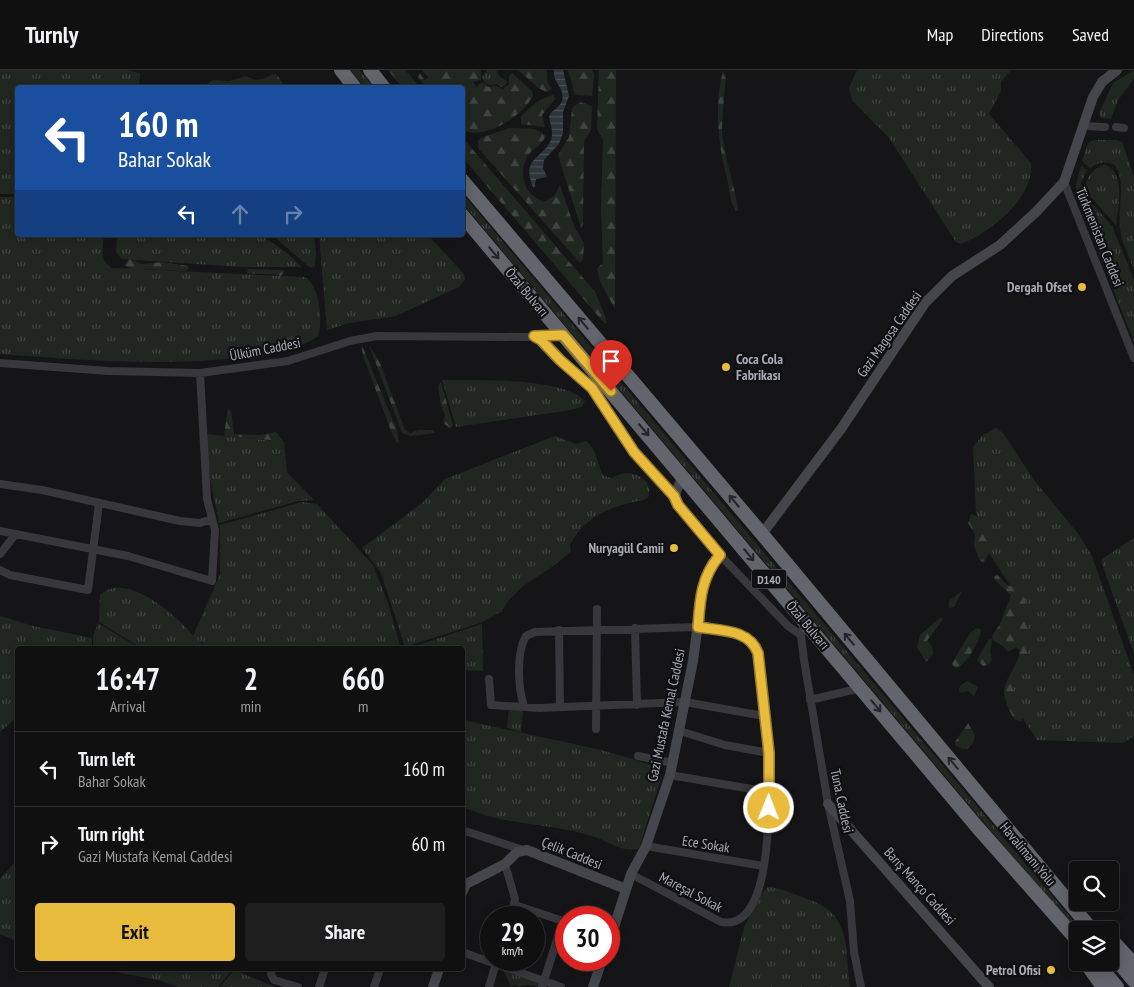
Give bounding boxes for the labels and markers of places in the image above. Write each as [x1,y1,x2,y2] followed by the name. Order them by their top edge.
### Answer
[1007,278,1072,296] place label: Dergah Ofset
[1076,281,1088,293] marker: Dergah Ofset
[590,340,632,391] pin
[736,350,783,384] place label: Coca Cola Fabrikası
[720,361,732,373] marker: Coca Cola Fabrikası
[589,539,664,557] place label: Nuryagül Camii
[668,542,680,554] marker: Nuryagül Camii
[986,961,1041,979] place label: Petrol Ofisi
[1045,964,1057,976] marker: Petrol Ofisi

